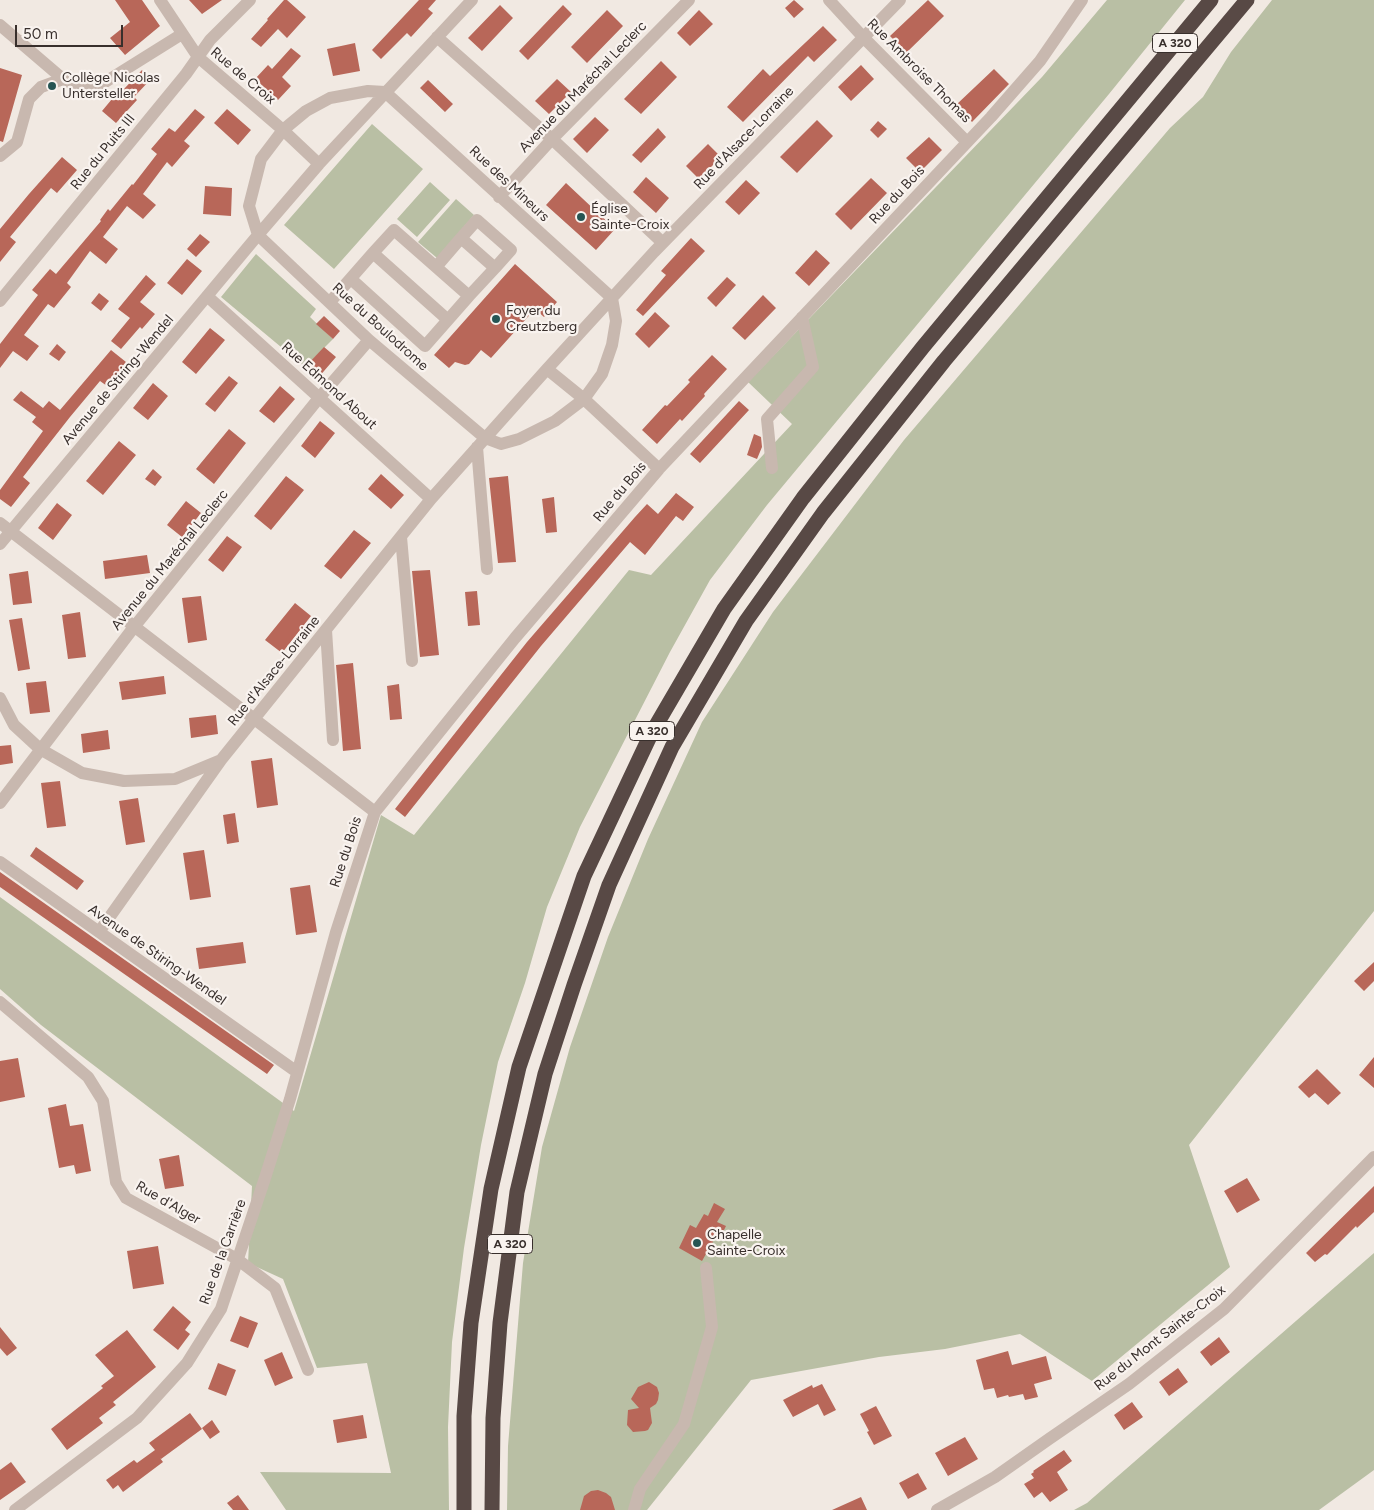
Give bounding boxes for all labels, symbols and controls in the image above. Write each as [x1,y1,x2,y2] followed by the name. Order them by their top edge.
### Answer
[18,15,125,47] scale bar
[863,15,975,127] street label: Rue Ambroise Thomas
[516,18,650,156] street label: Avenue du Maréchal Leclerc
[23,25,58,43] text: 50 m
[1152,34,1198,52] road number: A 320
[207,44,279,108] street label: Rue de Croix
[62,70,160,102] place label: Collège Nicolas Untersteller
[46,80,58,92] marker: Collège Nicolas Untersteller
[690,83,798,193] street label: Rue d'Alsace-Lorraine
[67,111,139,193] street label: Rue du Puits III
[466,143,552,225] street label: Rue des Mineurs
[866,162,928,228] street label: Rue du Bois
[591,201,669,233] place label: Église Sainte-Croix
[575,211,587,223] marker: Église Sainte-Croix
[329,279,431,375] street label: Rue du Boulodrome
[506,303,577,336] place label: Foyer du Creutzberg
[59,312,177,448] street label: Avenue de Stiring-Wendel
[490,313,502,325] marker: Foyer du Creutzberg
[278,339,380,433] street label: Rue Edmond About
[590,458,650,526] street label: Rue du Bois
[108,486,232,634] street label: Avenue du Maréchal Leclerc
[224,613,324,729] street label: Rue d'Alsace-Lorraine
[630,721,674,740] road number: A 320
[327,814,365,890] street label: Rue du Bois
[85,901,229,1009] street label: Avenue de Stiring-Wendel
[133,1178,203,1228] street label: Rue d'Alger
[196,1197,250,1307] street label: Rue de la Carrière
[707,1227,785,1260] place label: Chapelle Sainte-Croix
[488,1234,532,1254] road number: A 320
[691,1237,703,1249] marker: Chapelle Sainte-Croix
[1091,1281,1229,1395] street label: Rue du Mont Sainte-Croix

